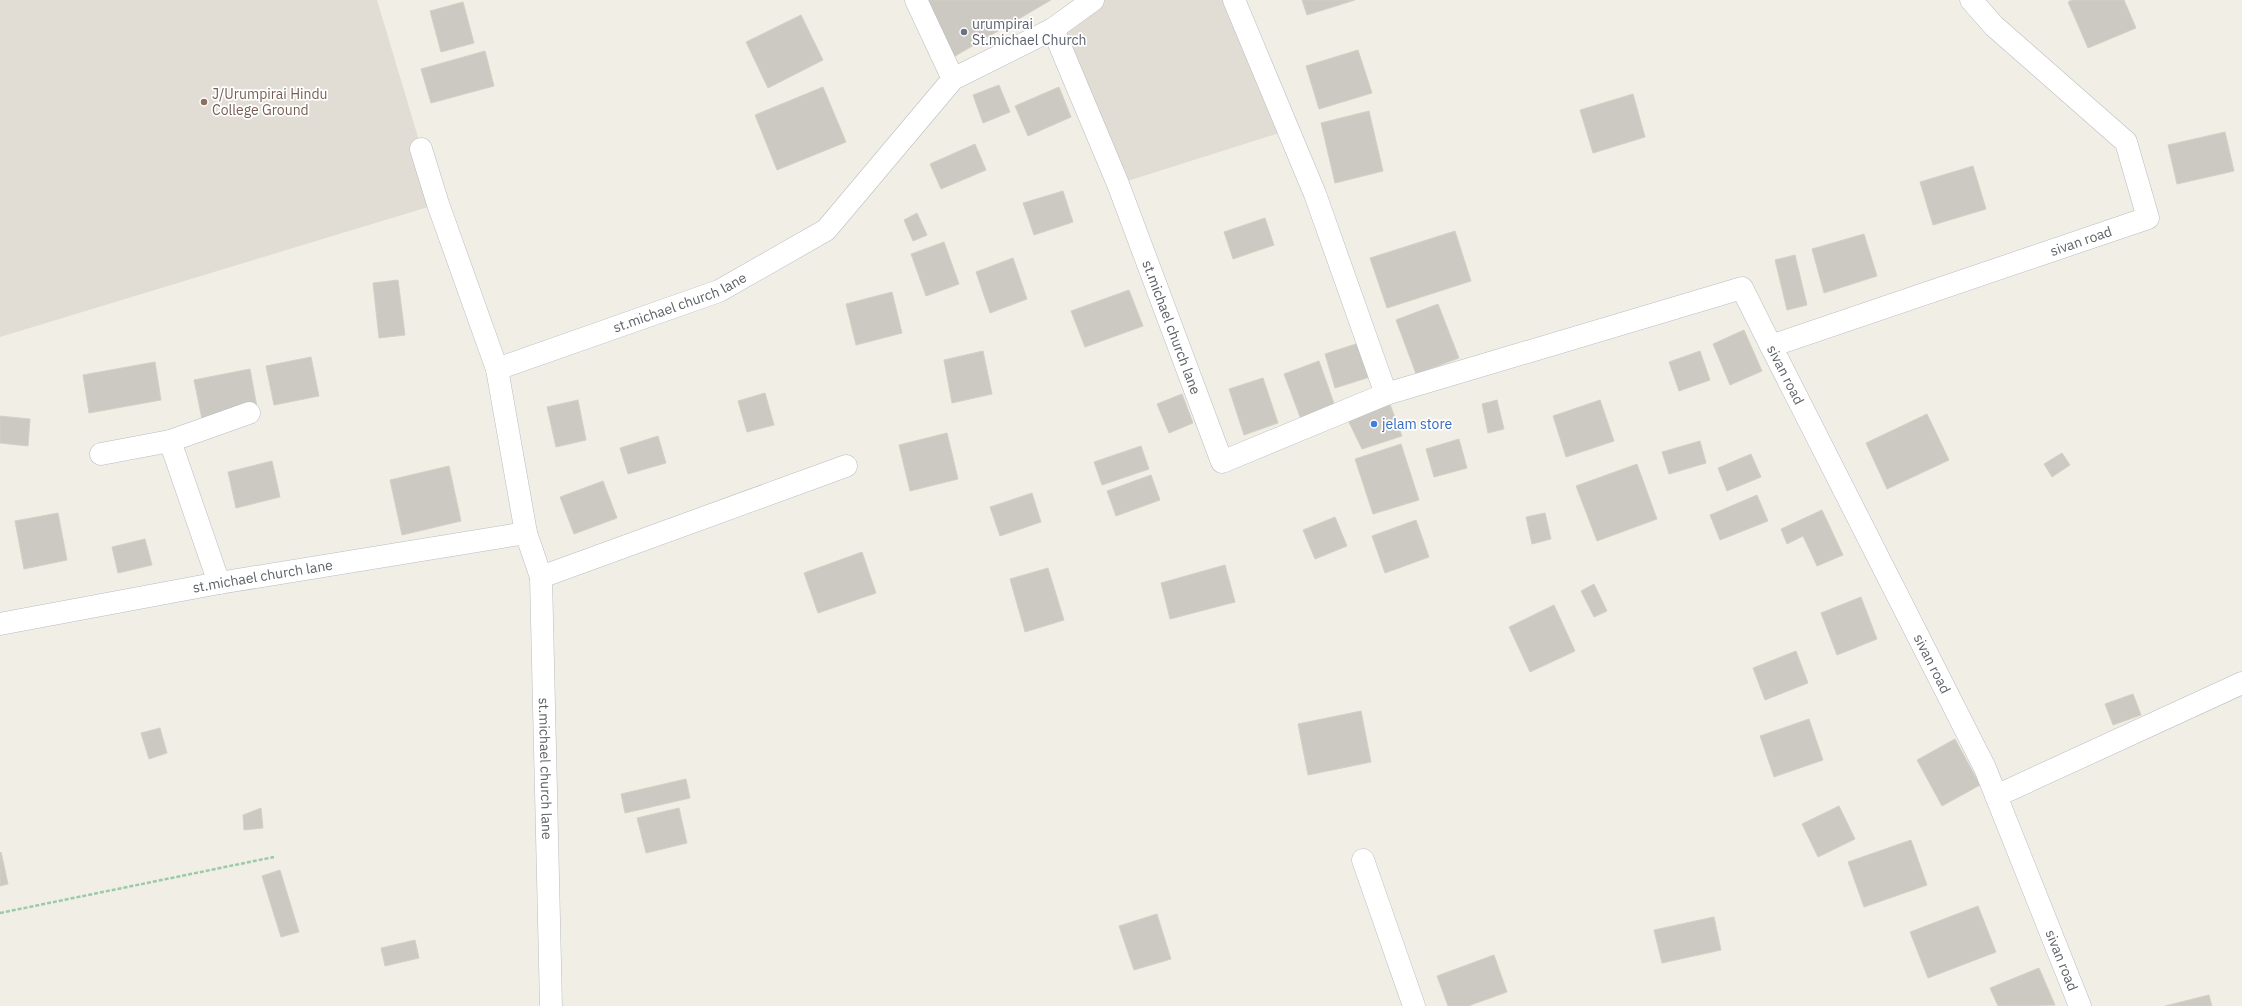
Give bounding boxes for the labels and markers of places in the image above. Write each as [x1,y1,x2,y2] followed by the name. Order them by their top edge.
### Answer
[972,15,1087,49] place label: urumpirai St.michael Church
[959,27,969,37] marker: urumpirai St.michael Church
[212,85,328,119] place label: J/Urumpirai Hindu College Ground
[199,97,209,107] marker: J/Urumpirai Hindu College Ground
[1382,415,1452,433] place label: jelam store
[1369,419,1379,429] marker: jelam store

